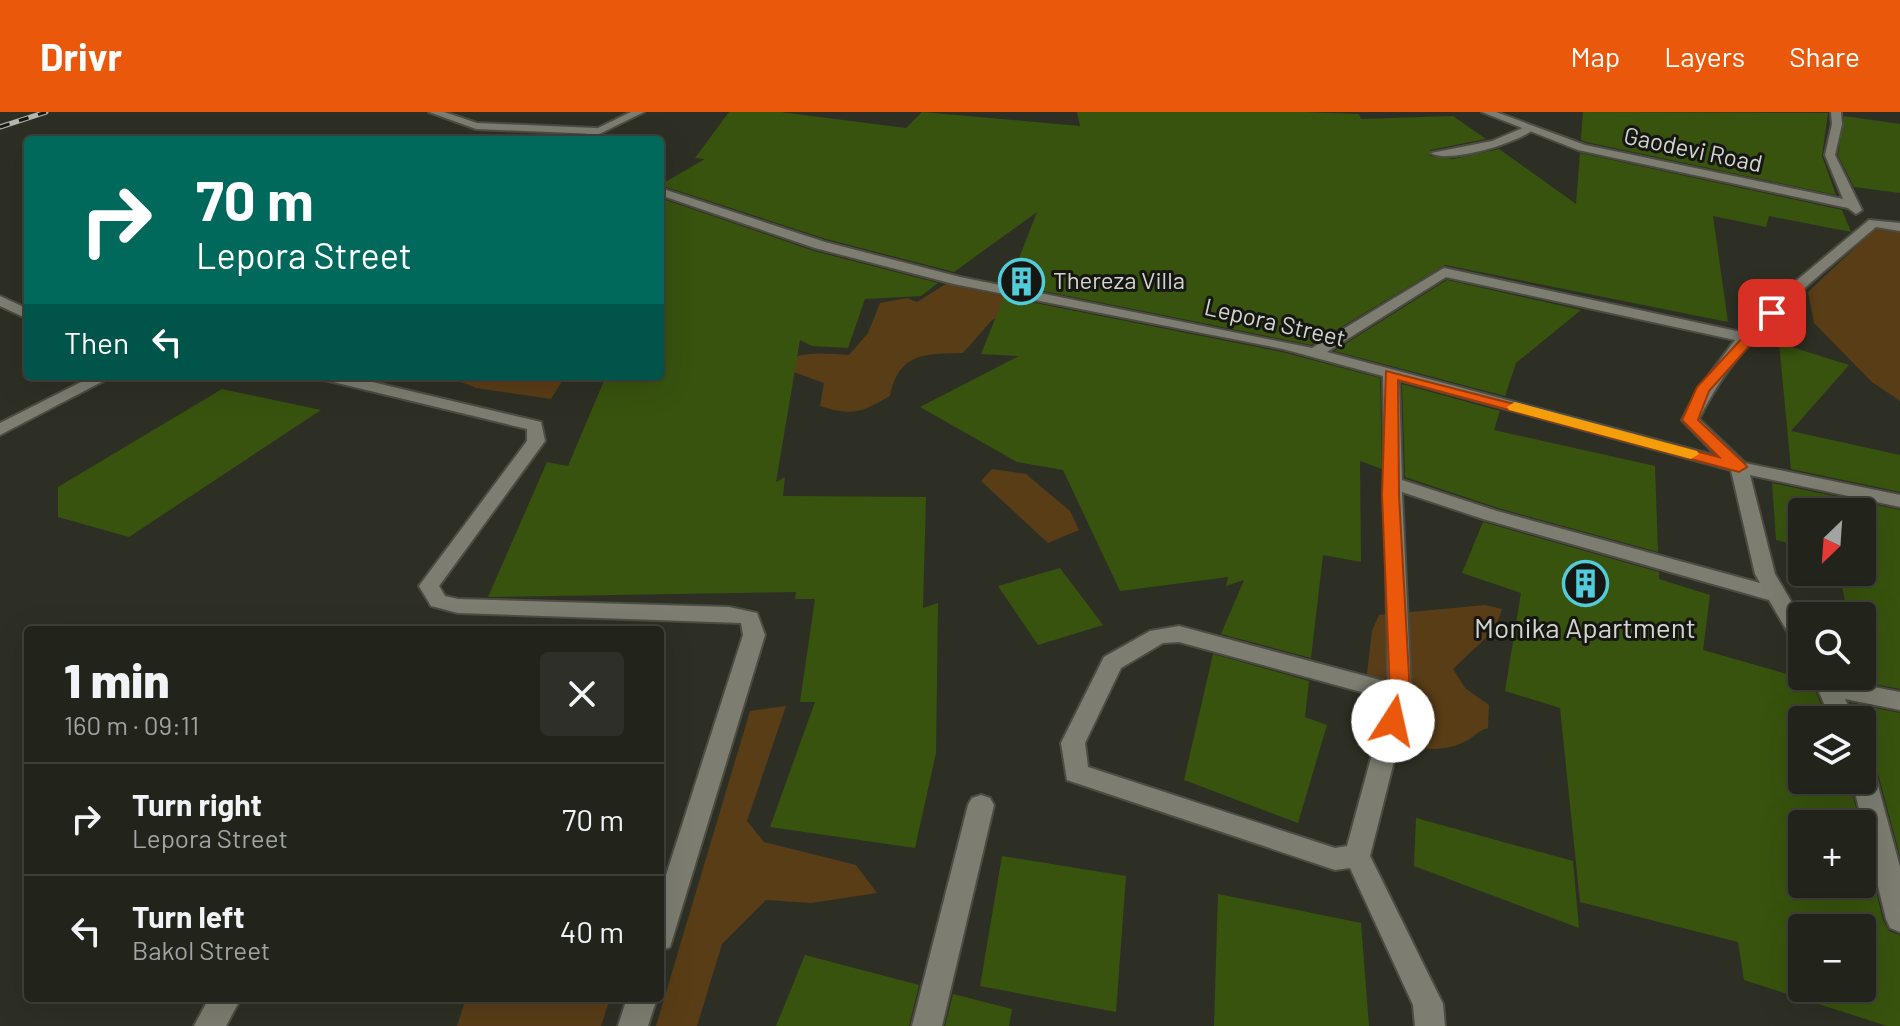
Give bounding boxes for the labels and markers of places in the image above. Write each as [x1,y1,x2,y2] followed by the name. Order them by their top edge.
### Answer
[998,257,1046,305] building icon: Thereza Villa
[1053,265,1185,294] place label: Thereza Villa
[1738,279,1806,347] pin
[1561,560,1609,608] building icon: Monika Apartment
[1474,610,1696,644] place label: Monika Apartment

